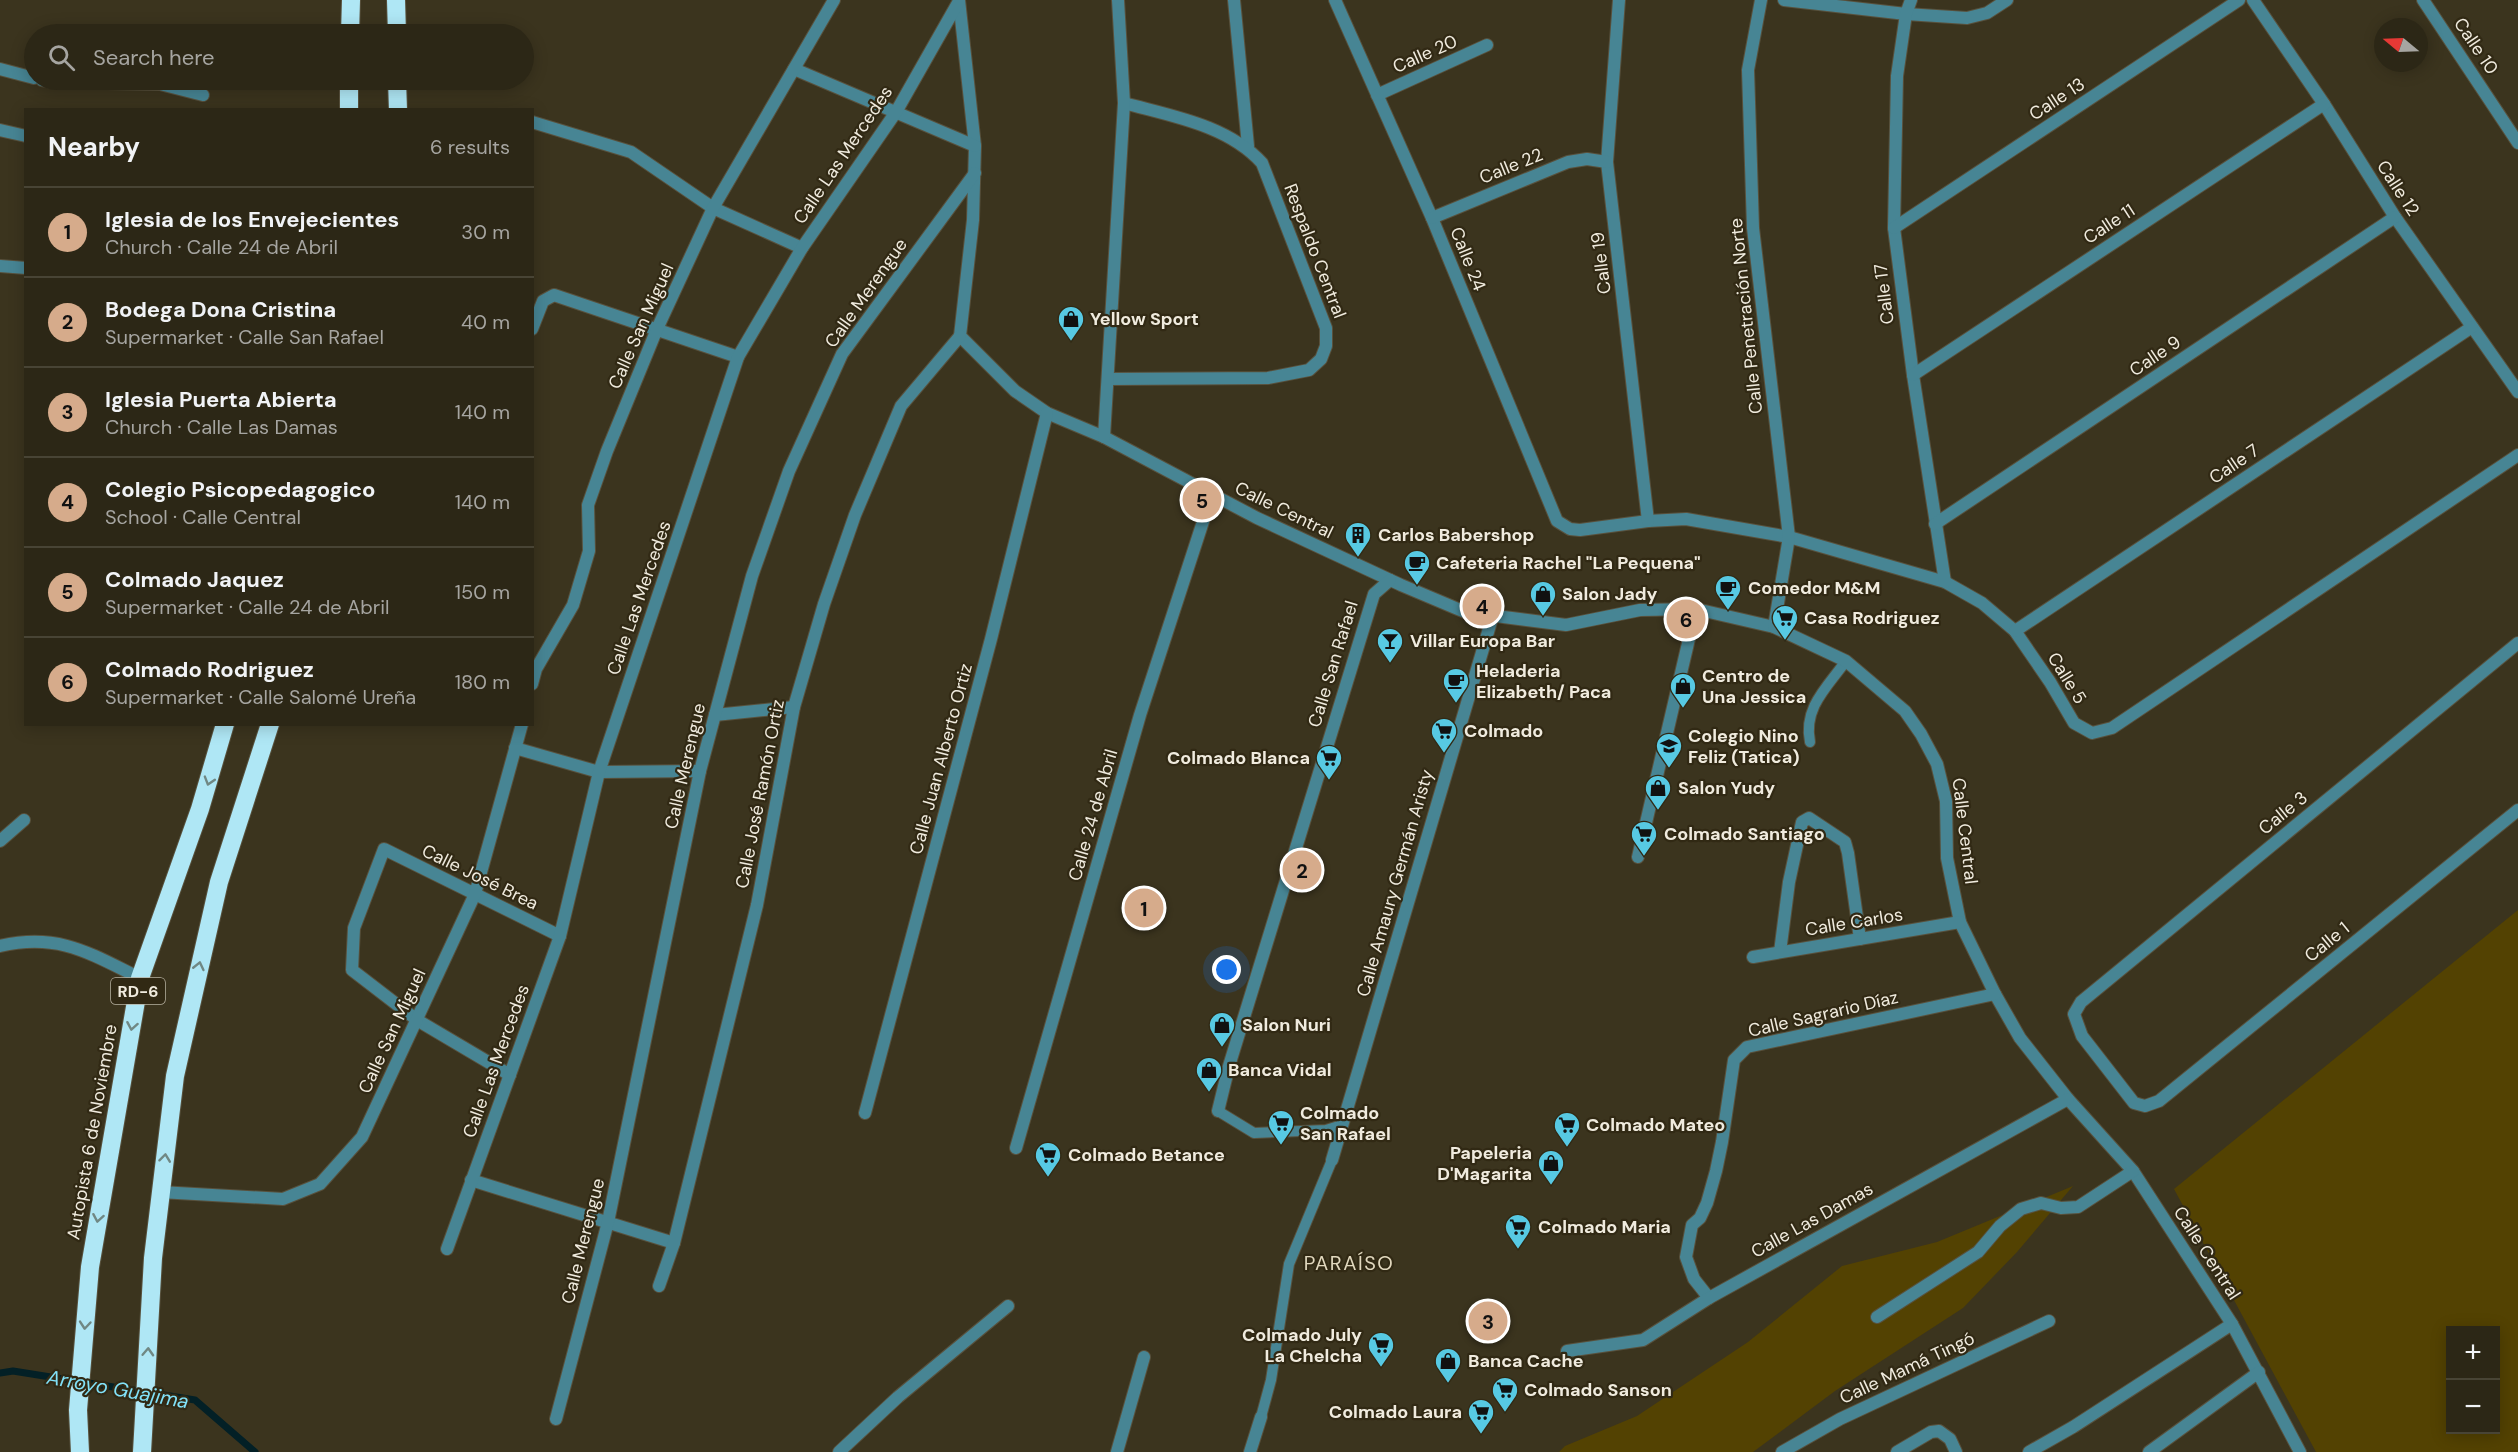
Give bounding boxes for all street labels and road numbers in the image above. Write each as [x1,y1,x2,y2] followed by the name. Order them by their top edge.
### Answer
[2448,13,2504,79] street label: Calle 10
[1389,29,1461,79] street label: Calle 20
[2024,72,2090,126] street label: Calle 13
[788,81,898,229] street label: Calle Las Mercedes
[1476,142,1546,190] street label: Calle 22
[2371,156,2425,220] street label: Calle 12
[1278,180,1352,322] street label: Respaldo Central
[2079,198,2139,250] street label: Calle 11
[1724,217,1768,415] street label: Calle Penetración Norte
[1444,224,1492,294] street label: Calle 24
[1585,230,1617,296] street label: Calle 19
[819,233,913,353] street label: Calle Merengue
[603,259,679,393] street label: Calle San Miguel
[1868,262,1900,326] street label: Calle 17
[2125,330,2185,382] street label: Calle 9
[2204,439,2264,489] street label: Calle 7
[1231,476,1337,544] street label: Calle Central
[601,518,677,678] street label: Calle Las Mercedes
[1302,598,1364,730] street label: Calle San Rafael
[2042,648,2092,708] street label: Calle 5
[904,661,978,857] street label: Calle Juan Alberto Ortiz
[730,698,790,890] street label: Calle José Ramón Ortiz
[659,701,711,831] street label: Calle Merengue
[1063,746,1123,884] street label: Calle 24 de Abril
[1351,767,1439,999] street label: Calle Amaury Germán Aristy
[1947,777,1983,885] street label: Calle Central
[2254,786,2312,840] street label: Calle 3
[418,838,542,916] street label: Calle José Brea
[1803,902,1905,942] street label: Calle Carlos
[2299,917,2355,967] street label: Calle 1
[353,965,431,1097] street label: Calle San Miguel
[111,978,165,1004] road number: RD-6
[457,981,535,1141] street label: Calle Las Mercedes
[1746,985,1900,1043] street label: Calle Sagrario Díaz
[61,1022,123,1242] street label: Autopista 6 de Noviembre
[556,1176,610,1306] street label: Calle Merengue
[1747,1177,1877,1263] street label: Calle Las Damas
[2168,1202,2246,1304] street label: Calle Central
[1836,1326,1978,1410] street label: Calle Mamá Tingó

